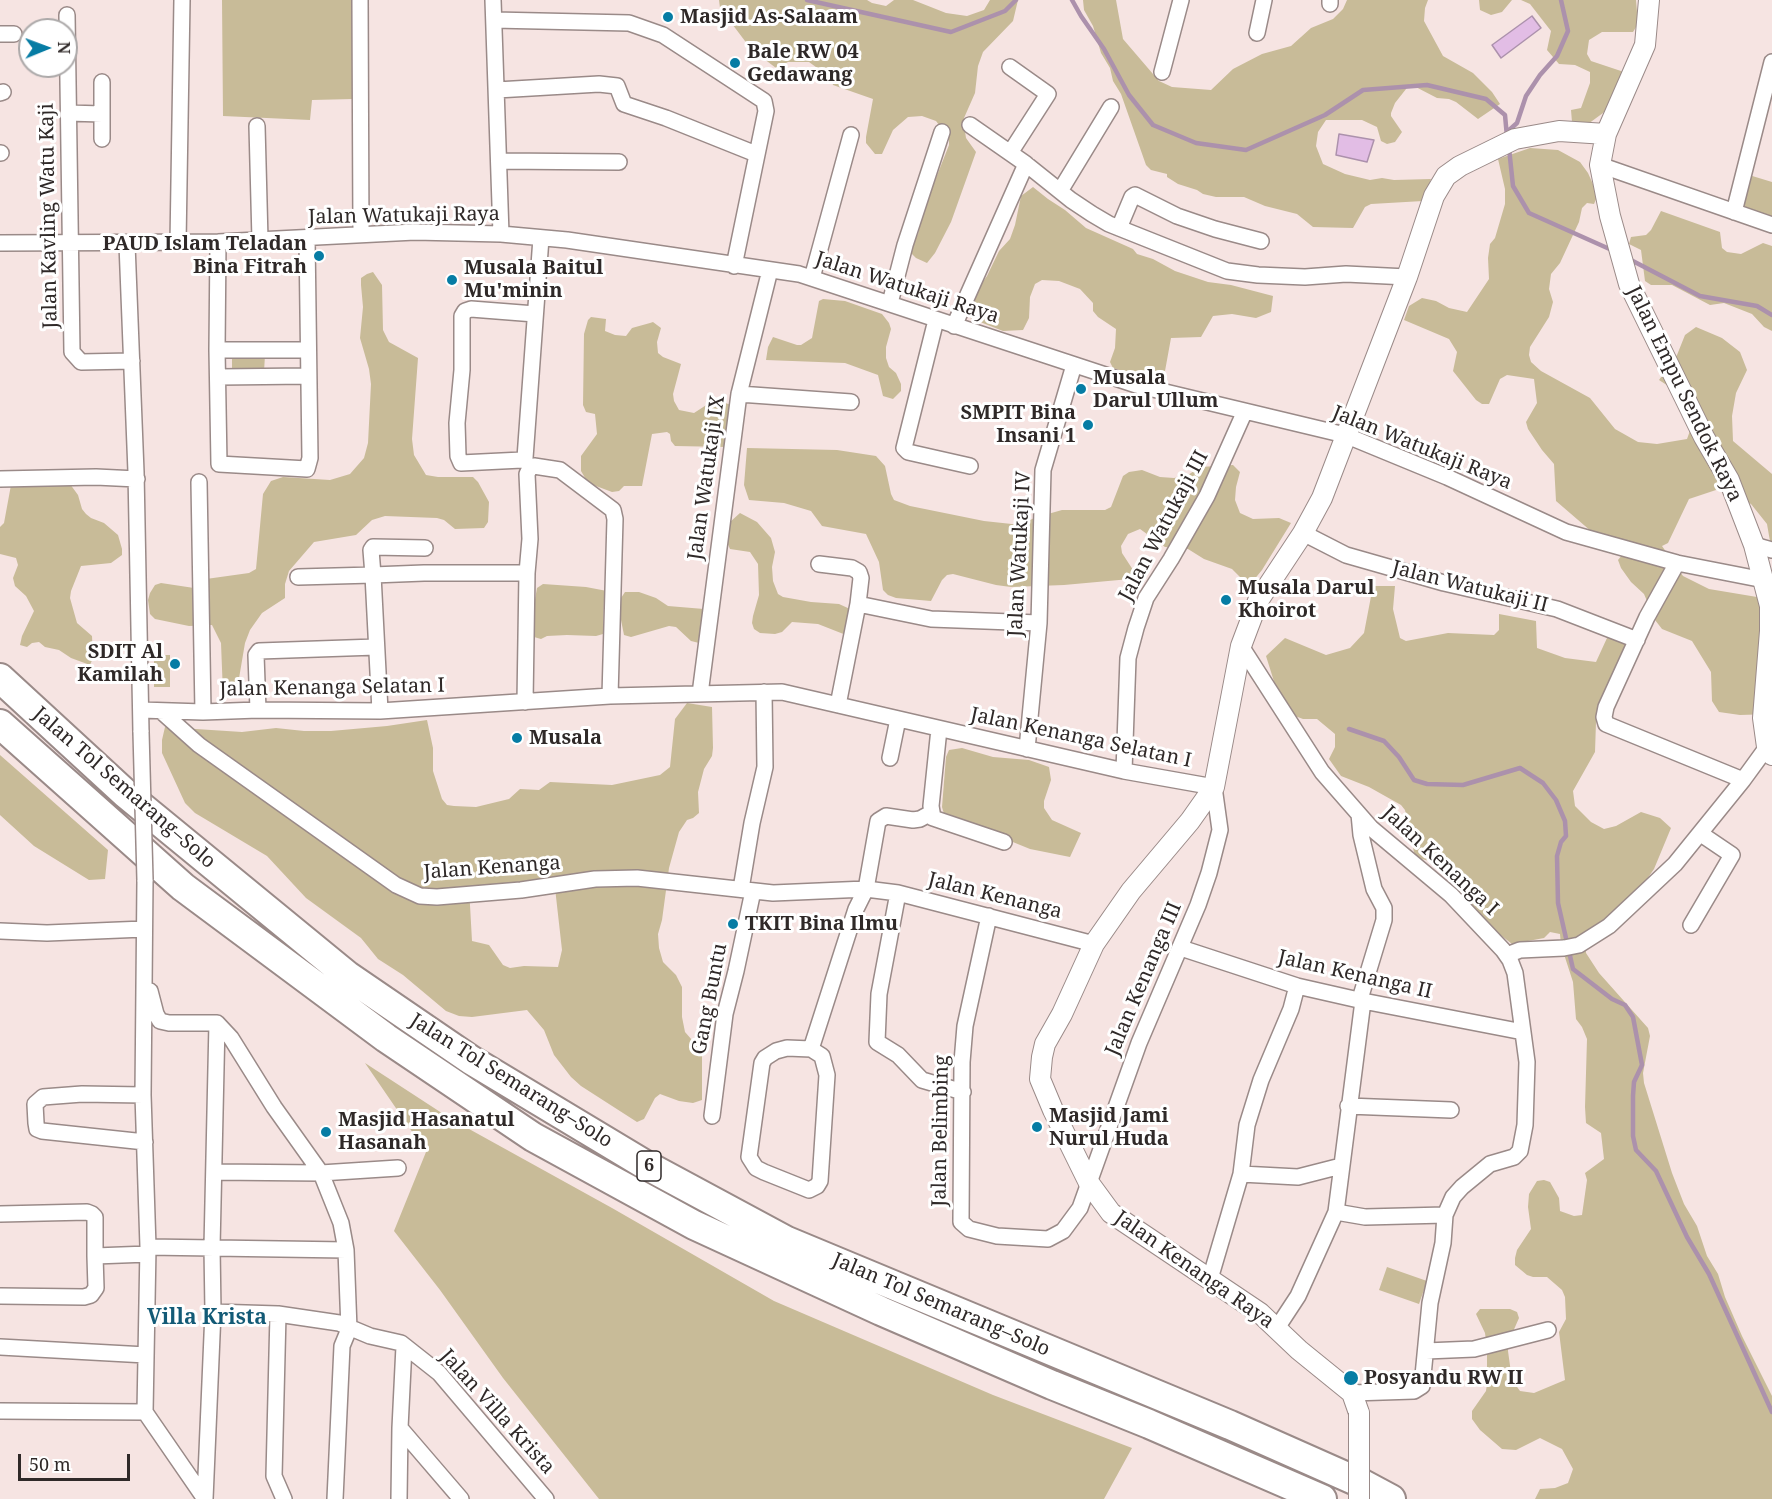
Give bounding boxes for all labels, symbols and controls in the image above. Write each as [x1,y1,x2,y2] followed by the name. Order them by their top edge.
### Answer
[680,5,858,29] place label: Masjid As-Salaam
[661,10,675,24] marker: Masjid As-Salaam
[18,18,78,78] north arrow
[747,40,859,87] place label: Bale RW 04 Gedawang
[53,41,75,54] text: N
[728,56,742,70] marker: Bale RW 04 Gedawang
[35,103,63,329] street label: Jalan Kavling Watu Kaji
[308,202,500,230] street label: Jalan Watukaji Raya
[102,232,307,279] place label: PAUD Islam Teladan Bina Fitrah
[812,247,1002,329] street label: Jalan Watukaji Raya
[312,249,326,263] marker: PAUD Islam Teladan Bina Fitrah
[464,256,603,303] place label: Musala Baitul Mu'minin
[445,273,459,287] marker: Musala Baitul Mu'minin
[1621,282,1747,506] street label: Jalan Empu Sendok Raya
[1093,366,1218,413] place label: Musala Darul Ullum
[1074,382,1088,396] marker: Musala Darul Ullum
[684,394,730,562] street label: Jalan Watukaji IX
[961,401,1076,448] place label: SMPIT Bina Insani 1
[1329,401,1515,495] street label: Jalan Watukaji Raya
[1081,418,1095,432] marker: SMPIT Bina Insani 1
[1114,447,1214,605] street label: Jalan Watukaji III
[1004,471,1036,637] street label: Jalan Watukaji IV
[1390,556,1550,618] street label: Jalan Watukaji II
[1238,576,1374,623] place label: Musala Darul Khoirot
[1219,593,1233,607] marker: Musala Darul Khoirot
[77,640,163,687] place label: SDIT Al Kamilah
[168,657,182,671] marker: SDIT Al Kamilah
[219,674,445,702] street label: Jalan Kenanga Selatan I
[28,702,220,874] street label: Jalan Tol Semarang–Solo
[968,703,1194,773] street label: Jalan Kenanga Selatan I
[529,726,602,750] place label: Musala
[510,731,524,745] marker: Musala
[1377,801,1503,921] street label: Jalan Kenanga I
[423,851,561,885] street label: Jalan Kenanga
[925,868,1065,924] street label: Jalan Kenanga
[1101,899,1187,1059] street label: Jalan Kenanga III
[745,912,898,936] place label: TKIT Bina Ilmu
[726,917,740,931] marker: TKIT Bina Ilmu
[687,941,733,1057] street label: Gang Buntu
[1276,946,1434,1004] street label: Jalan Kenanga II
[405,1009,617,1153] street label: Jalan Tol Semarang–Solo
[928,1055,954,1207] street label: Jalan Belimbing
[1049,1104,1169,1151] place label: Masjid Jami Nurul Huda
[338,1108,515,1155] place label: Masjid Hasanatul Hasanah
[1030,1120,1044,1134] marker: Masjid Jami Nurul Huda
[319,1125,333,1139] marker: Masjid Hasanatul Hasanah
[637,1151,661,1181] road number: 6
[1110,1206,1278,1334] street label: Jalan Kenanga Raya
[829,1248,1053,1362] street label: Jalan Tol Semarang–Solo
[147,1305,267,1331] district label: Villa Krista
[435,1345,559,1479] street label: Jalan Villa Krista
[1364,1366,1523,1390] place label: Posyandu RW II
[1342,1369,1360,1387] marker: Posyandu RW II
[21,1442,134,1480] scale bar
[29,1452,71,1476] text: 50 m

